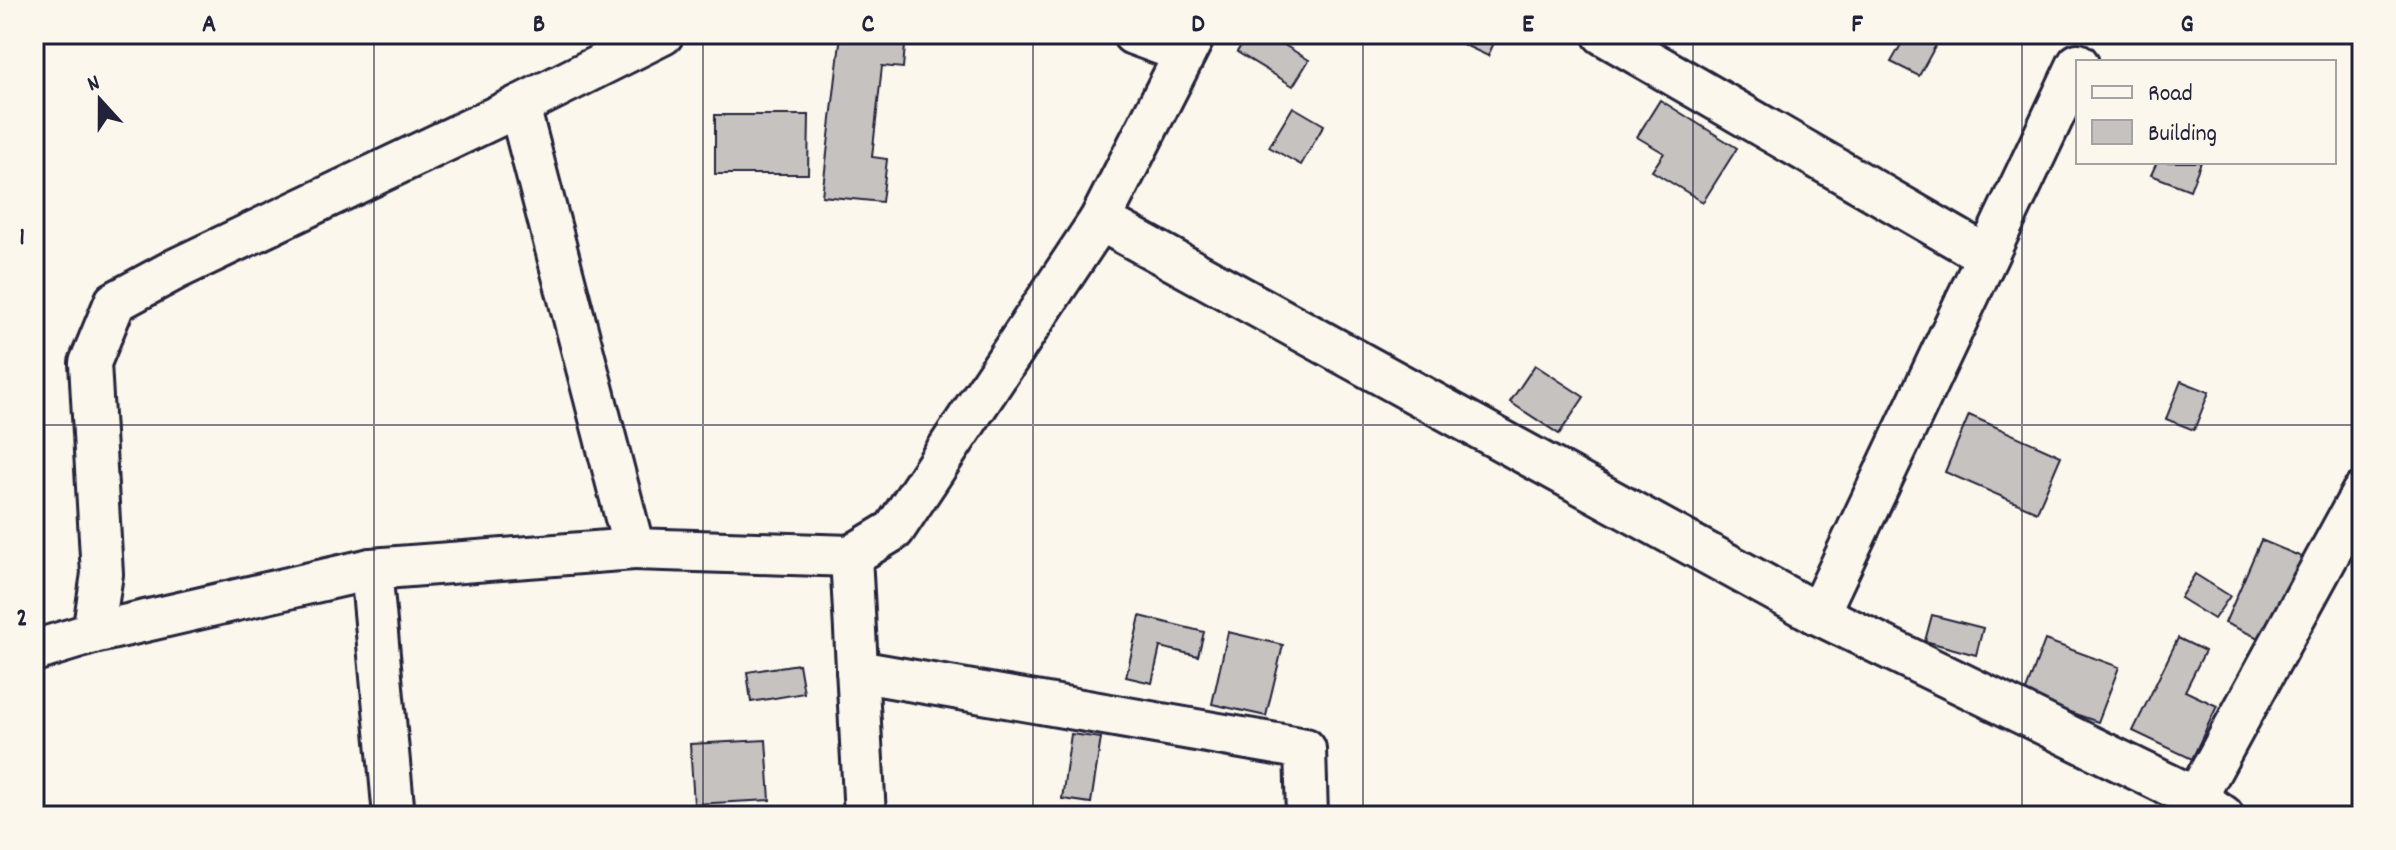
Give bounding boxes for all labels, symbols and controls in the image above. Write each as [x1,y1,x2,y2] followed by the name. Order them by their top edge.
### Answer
[202,7,216,44] text: A
[533,7,545,44] text: B
[862,7,875,44] text: C
[1191,7,1205,44] text: D
[1522,7,1534,44] text: E
[1851,7,1863,44] text: F
[2180,7,2194,44] text: G
[60,60,140,140] north arrow
[2076,60,2336,164] legend
[83,68,105,101] text: N
[2148,78,2193,112] text: Road
[2148,118,2217,152] text: Building
[19,220,25,257] text: 1
[16,601,28,638] text: 2

